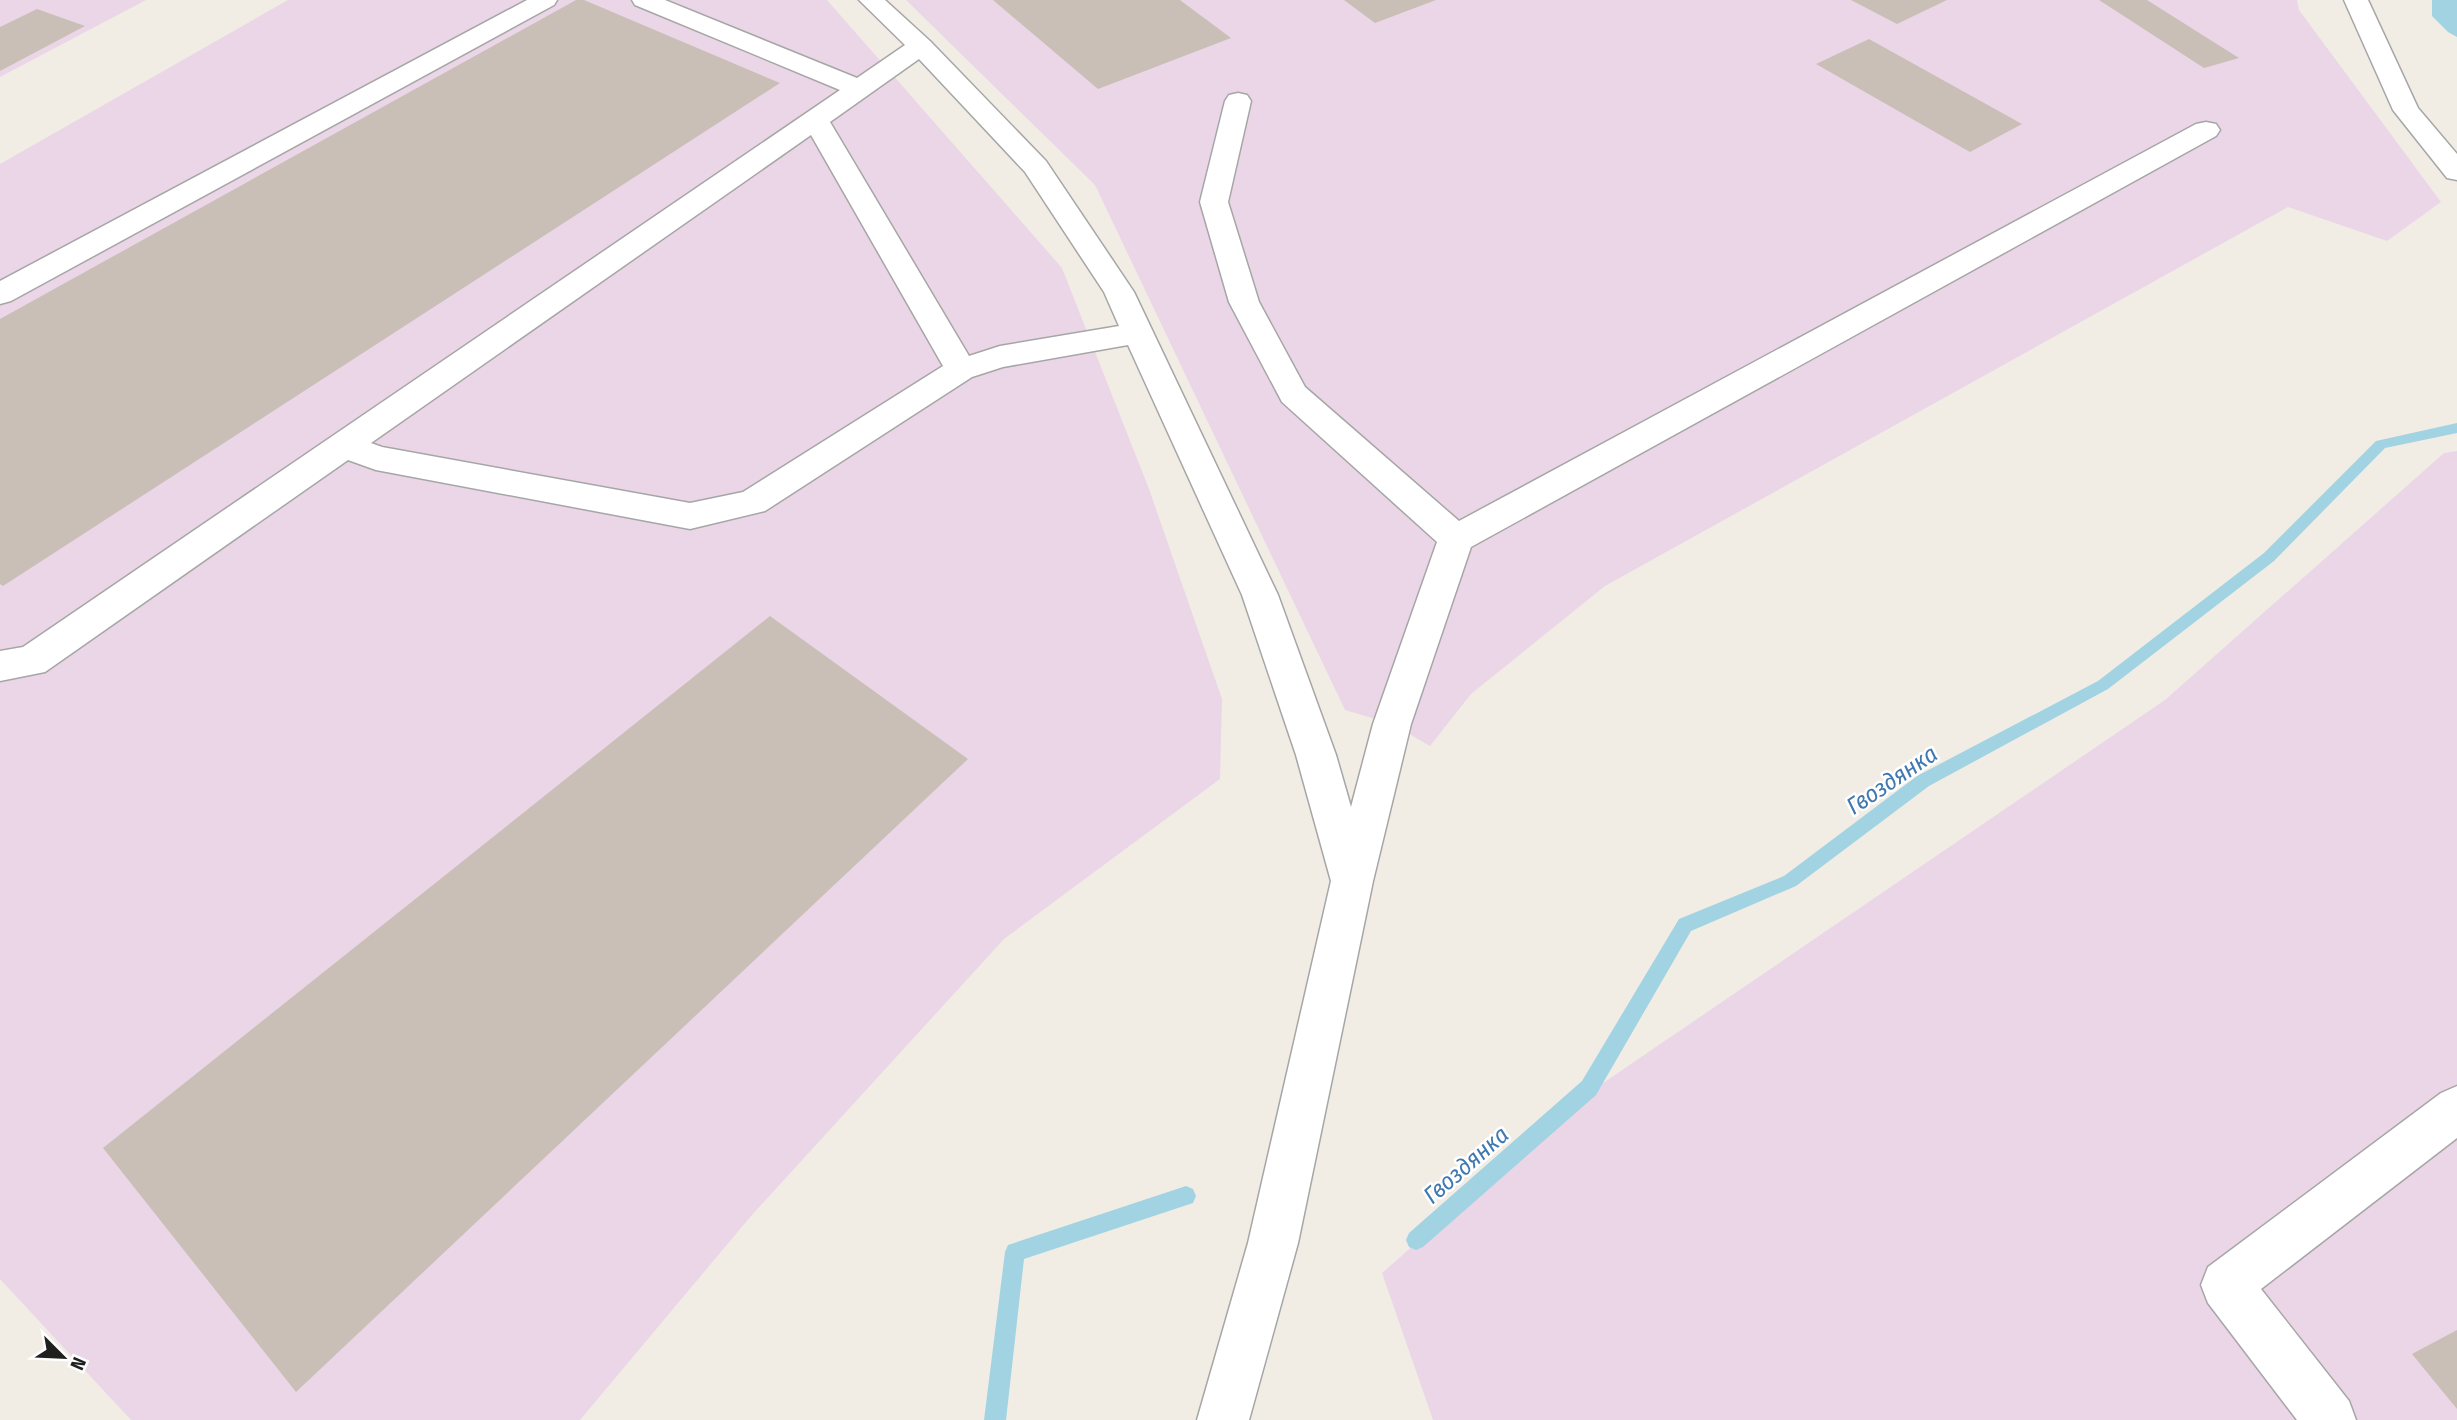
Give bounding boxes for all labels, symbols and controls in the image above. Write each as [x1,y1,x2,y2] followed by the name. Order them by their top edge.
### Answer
[1841,739,1943,821] water label: Гвоздянка
[1418,1121,1514,1209] water label: Гвоздянка
[28,1322,98,1392] north arrow
[65,1354,91,1374] text: N

